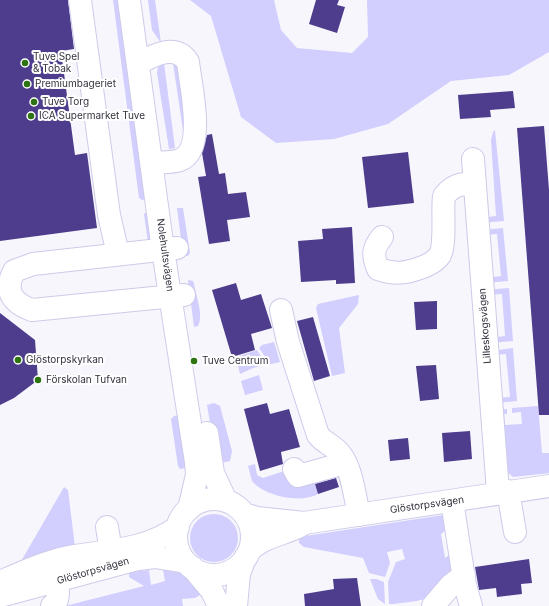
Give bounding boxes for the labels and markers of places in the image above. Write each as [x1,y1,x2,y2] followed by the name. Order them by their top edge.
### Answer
[33,51,79,74] place label: Tuve Spel & Tobak
[20,58,30,68] marker: Tuve Spel & Tobak
[35,78,116,90] place label: Premiumbageriet
[22,79,32,89] marker: Premiumbageriet
[42,96,89,108] place label: Tuve Torg
[29,97,39,107] marker: Tuve Torg
[39,110,145,122] place label: ICA Supermarket Tuve
[26,111,36,121] marker: ICA Supermarket Tuve
[26,354,104,366] place label: Glöstorpskyrkan
[13,355,23,365] marker: Glöstorpskyrkan
[202,355,268,367] place label: Tuve Centrum
[189,356,199,366] marker: Tuve Centrum
[46,374,127,386] place label: Förskolan Tufvan
[33,375,43,385] marker: Förskolan Tufvan

